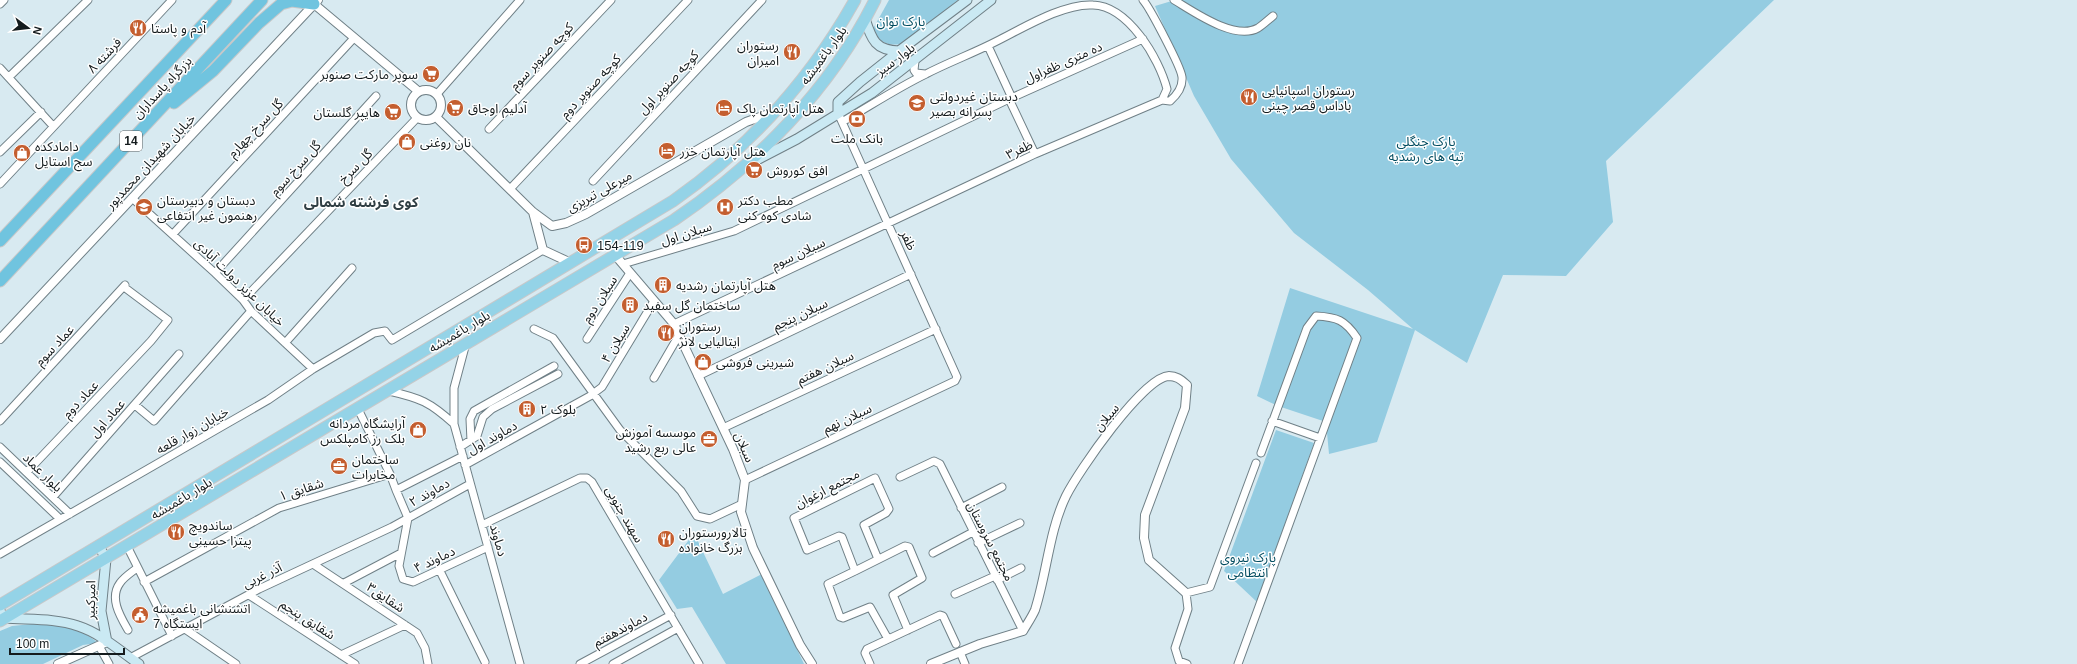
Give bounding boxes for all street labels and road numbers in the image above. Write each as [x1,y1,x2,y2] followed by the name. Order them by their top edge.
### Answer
[506,19,578,94] street label: کوچه صنوبر سوم
[797,23,850,87] street label: بلوار باغمیشه
[84,34,125,76] street label: فرشته ۸
[1022,39,1105,87] street label: ده متری ظفراول
[872,40,918,80] street label: بلوار سبز
[635,47,704,119] street label: کوچه صنوبر اول
[557,51,626,123] street label: کوچه صنوبر دوم
[130,53,196,123] street label: بزرگراه پاسداران
[225,96,289,163] street label: گل سرخ چهارم
[102,110,200,214] street label: خیابان شهیدان محمدپور
[120,131,142,151] road number: 14
[267,137,326,201] street label: گل سرخ سوم
[1003,137,1035,162] street label: ظفر۳
[335,146,378,189] street label: گل سرخ
[564,167,635,216] street label: میرعلی تبریزی
[659,219,714,249] street label: سبلان اول
[897,227,920,253] street label: ظفر
[769,234,828,274] street label: سبلان سوم
[191,235,288,330] street label: خیابان عزیز دولت آبادی
[579,273,622,327] street label: سبلان دوم
[770,295,831,336] street label: سبلان پنجم
[426,307,493,356] street label: بلوار باغمیشه
[598,321,634,366] street label: سبلان ۴
[32,322,79,370] street label: عماد سوم
[794,348,857,390] street label: سبلان هفتم
[59,377,103,423] street label: عماد دوم
[87,396,129,441] street label: عماد اول
[1091,400,1123,435] street label: سبلان
[820,401,875,439] street label: سبلان نهم
[153,404,232,458] street label: خیابان زوار قلعه
[465,418,520,458] street label: دماوند اول
[731,430,758,465] street label: سبلان
[20,450,66,495] street label: بلوار عماد
[793,466,863,514] street label: مجتمع ارغوان
[148,474,215,523] street label: بلوار باغمیشه
[277,475,326,505] street label: شقایق ۱
[406,475,452,510] street label: دماوند ۲
[601,483,647,546] street label: سهند جنوبی
[961,499,1017,585] street label: مجتمع سروستان
[487,522,510,558] street label: دماوند
[411,543,457,576] street label: دماوند ۴
[240,559,286,592] street label: آذر غربی
[363,579,407,616] street label: شقایق۳
[83,580,98,621] street label: امیرکبیر
[276,596,338,645] street label: شقایق پنجم
[591,609,651,653] street label: دماوندهفتم

